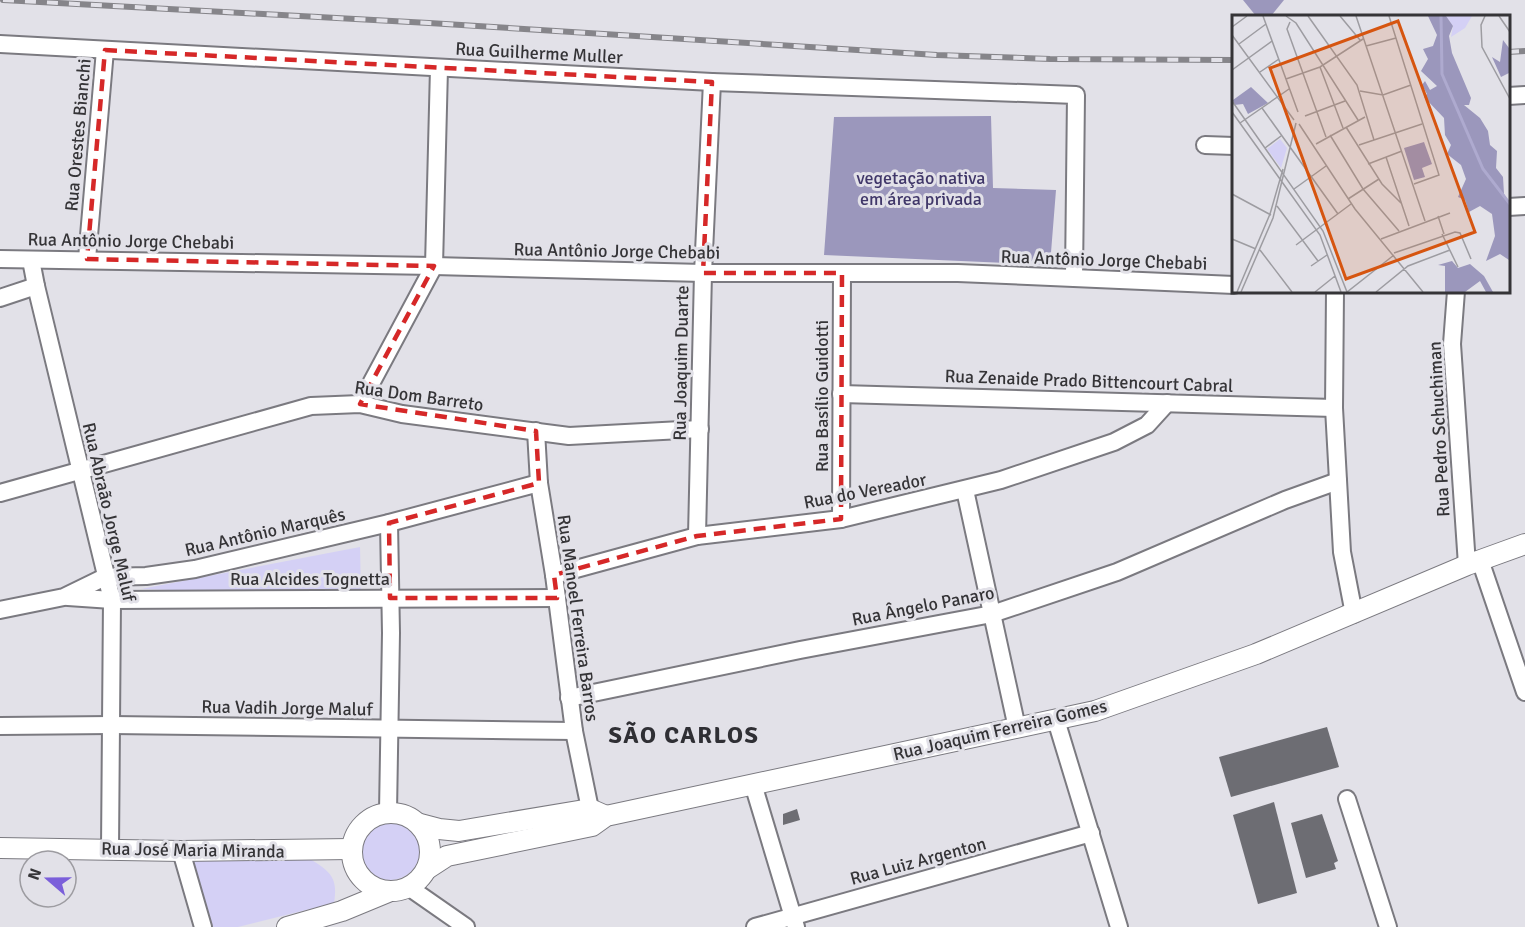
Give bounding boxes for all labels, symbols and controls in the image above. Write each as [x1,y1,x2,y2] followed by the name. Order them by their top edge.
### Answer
[1232,15,1510,292] inset map
[455,38,624,68] street label: Rua Guilherme Muller
[60,58,96,212] street label: Rua Orestes Bianchi
[857,167,985,210] park label: vegetação nativa em área privada
[27,228,235,254] street label: Rua Antônio Jorge Chebabi
[513,238,721,264] street label: Rua Antônio Jorge Chebabi
[1000,245,1208,275] street label: Rua Antônio Jorge Chebabi
[669,285,693,441] street label: Rua Joaquim Duarte
[811,320,833,472] street label: Rua Basílio Guidotti
[1423,341,1455,517] street label: Rua Pedro Schuchiman
[944,365,1234,397] street label: Rua Zenaide Prado Bittencourt Cabral
[353,376,485,416] street label: Rua Dom Barreto
[78,420,140,604] street label: Rua Abraão Jorge Maluf
[802,468,929,514] street label: Rua do Vereador
[183,503,348,561] street label: Rua Antônio Marquês
[553,513,603,723] street label: Rua Manoel Ferreira Barros
[230,568,390,590] street label: Rua Alcides Tognetta
[850,581,996,631] street label: Rua Ângelo Panaro
[891,695,1109,765] street label: Rua Joaquim Ferreira Gomes
[201,696,374,721] street label: Rua Vadih Jorge Maluf
[609,720,759,750] district label: SÃO CARLOS
[848,832,988,890] street label: Rua Luiz Argenton
[101,837,285,863] street label: Rua José Maria Miranda
[18,849,78,909] north arrow
[24,866,46,883] text: N

